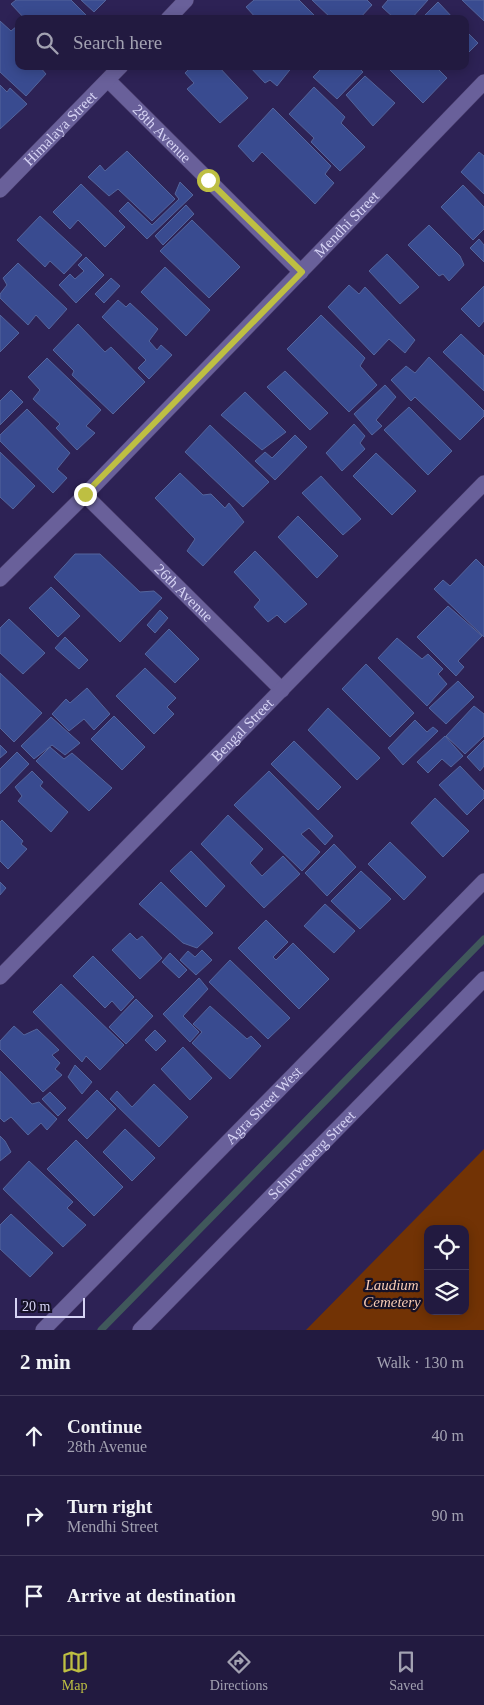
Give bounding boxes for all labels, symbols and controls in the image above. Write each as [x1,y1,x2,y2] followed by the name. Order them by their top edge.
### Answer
[15,15,469,70] search box
[33,29,61,57] icon: search
[73,32,162,53] text: Search here
[20,88,100,169] street label: Himalaya Street
[130,101,194,166] street label: 28th Avenue
[197,169,220,192] route start
[311,187,383,261] street label: Mendhi Street
[74,483,97,506] route end
[151,561,216,625] street label: 26th Avenue
[208,695,277,764] street label: Bengal Street
[222,1063,306,1147] street label: Agra Street West
[265,1107,359,1203] street label: Schurweberg Street
[424,1225,469,1315] map controls
[424,1225,469,1270] button: locate
[424,1270,469,1315] button: layers
[363,1277,421,1310] park label: Laudium Cemetery
[15,1295,85,1318] scale bar
[22,1299,50,1314] text: 20 m
[20,1350,71,1374] text: 2 min
[377,1354,464,1371] text: Walk · 130 m
[67,1416,142,1437] text: Continue
[20,1422,48,1450] icon: ahead
[432,1427,464,1444] text: 40 m
[67,1438,147,1455] text: 28th Avenue
[67,1496,152,1517] text: Turn right
[20,1502,48,1530] icon: right
[432,1507,464,1524] text: 90 m
[67,1518,158,1535] text: Mendhi Street
[20,1582,48,1610] icon: arrive
[67,1585,236,1606] text: Arrive at destination
[61,1648,89,1694] tab: Map
[210,1648,268,1694] tab: Directions
[389,1648,423,1694] tab: Saved

